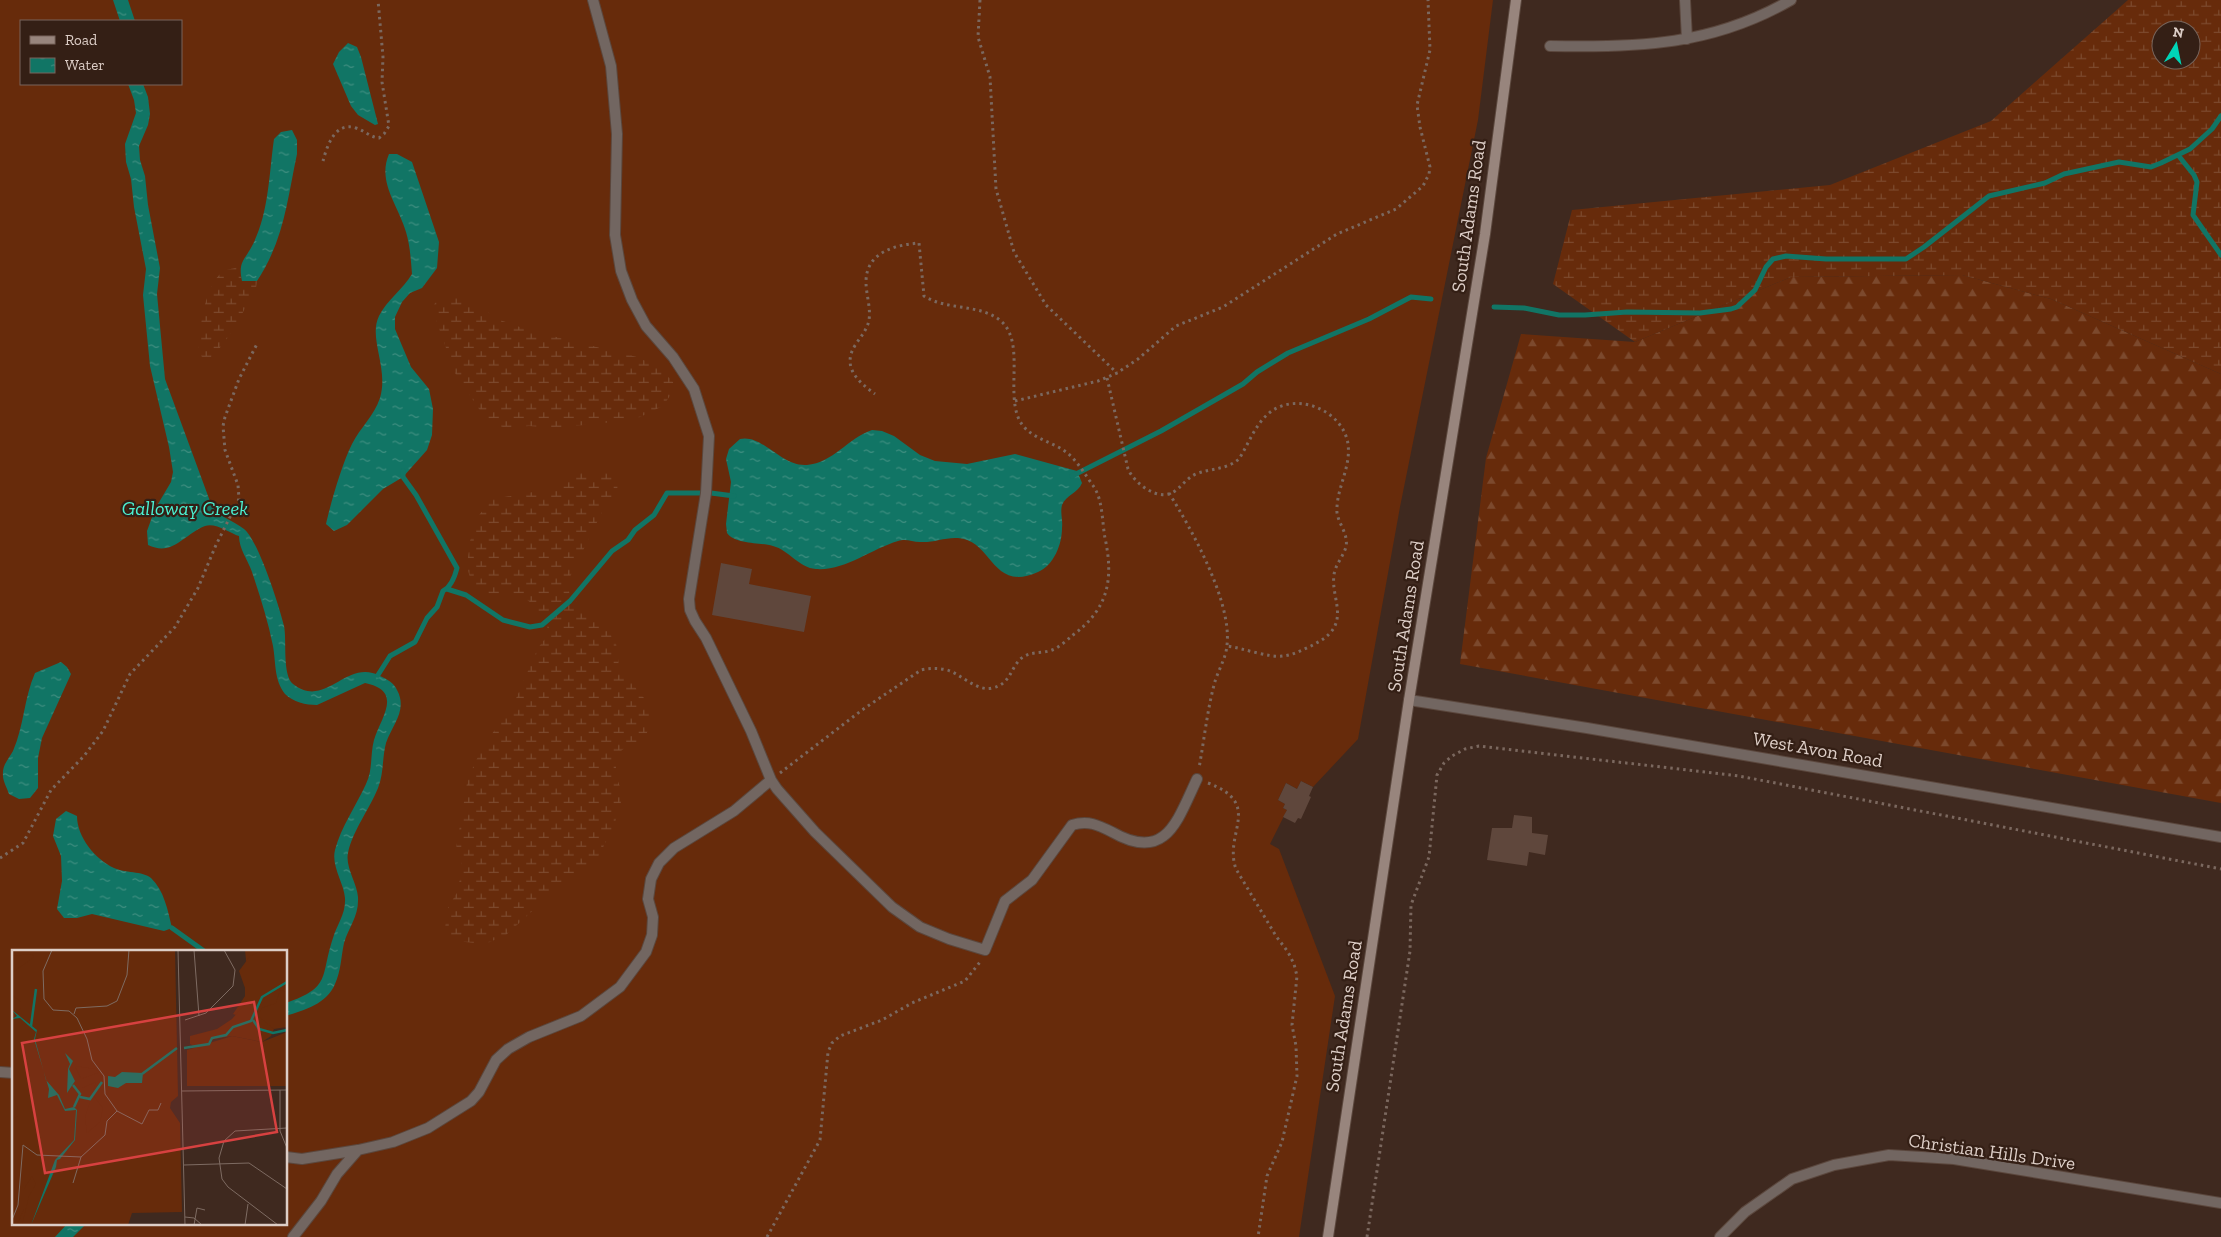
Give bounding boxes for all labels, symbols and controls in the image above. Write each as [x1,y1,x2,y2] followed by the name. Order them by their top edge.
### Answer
[20,20,182,85] legend
[2151,20,2201,70] north arrow
[2171,23,2185,42] text: N
[65,31,98,49] text: Road
[65,56,105,74] text: Water
[1446,138,1491,294] street label: South Adams Road
[122,496,248,520] water label: Galloway Creek
[1382,538,1429,694] street label: South Adams Road
[1751,727,1885,772] street label: West Avon Road
[1320,938,1367,1094] street label: South Adams Road
[12,950,288,1224] inset map
[1907,1128,2077,1175] street label: Christian Hills Drive

